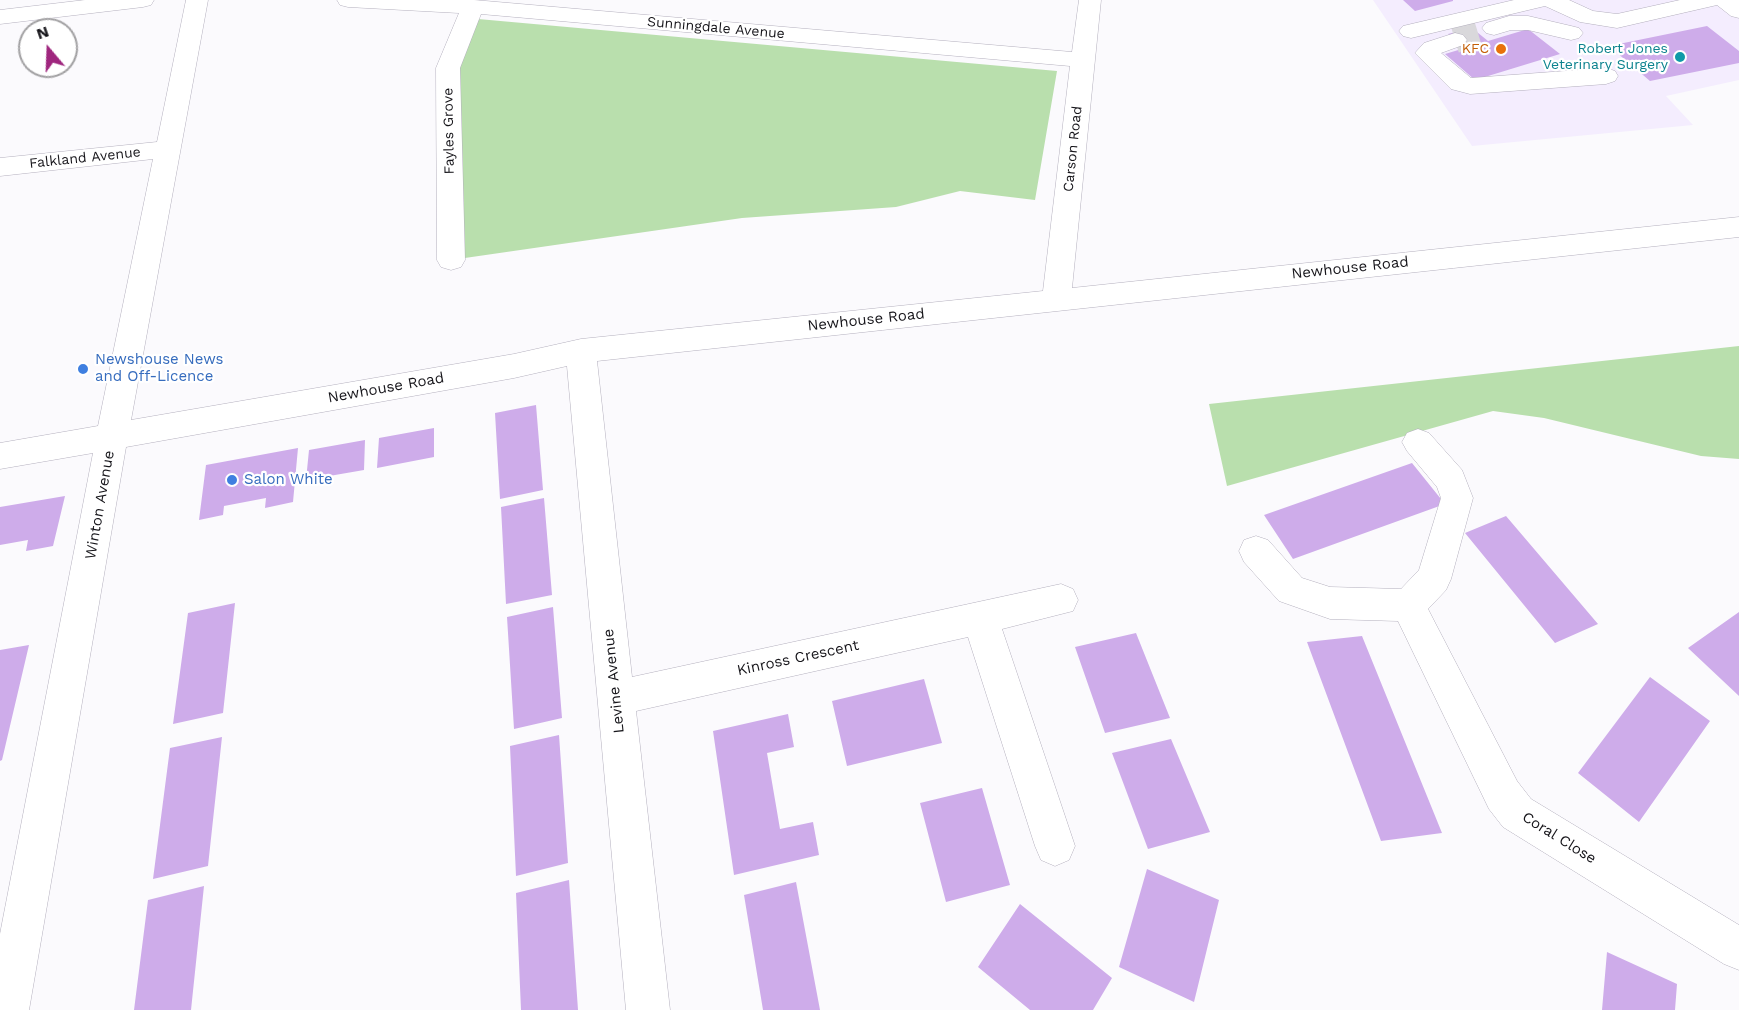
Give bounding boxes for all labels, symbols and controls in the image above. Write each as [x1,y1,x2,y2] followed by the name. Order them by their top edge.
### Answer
[646,14,786,42] street label: Sunningdale Avenue
[18,18,78,78] north arrow
[34,21,51,43] text: N
[1462,41,1489,57] place label: KFC
[1543,41,1668,74] place label: Robert Jones Veterinary Surgery
[1494,42,1508,56] marker: KFC
[1673,50,1687,64] marker: Robert Jones Veterinary Surgery
[440,88,458,174] street label: Fayles Grove
[1060,105,1086,193] street label: Carson Road
[28,144,142,172] street label: Falkland Avenue
[1291,253,1409,283] street label: Newhouse Road
[807,305,925,335] street label: Newhouse Road
[95,351,224,386] place label: Newshouse News and Off-Licence
[76,362,90,376] marker: Newshouse News and Off-Licence
[326,369,446,407] street label: Newhouse Road
[82,449,118,561] street label: Winton Avenue
[244,471,333,489] place label: Salon White
[225,473,239,487] marker: Salon White
[600,628,628,734] street label: Levine Avenue
[735,636,861,680] street label: Kinross Crescent
[1519,808,1599,868] street label: Coral Close

